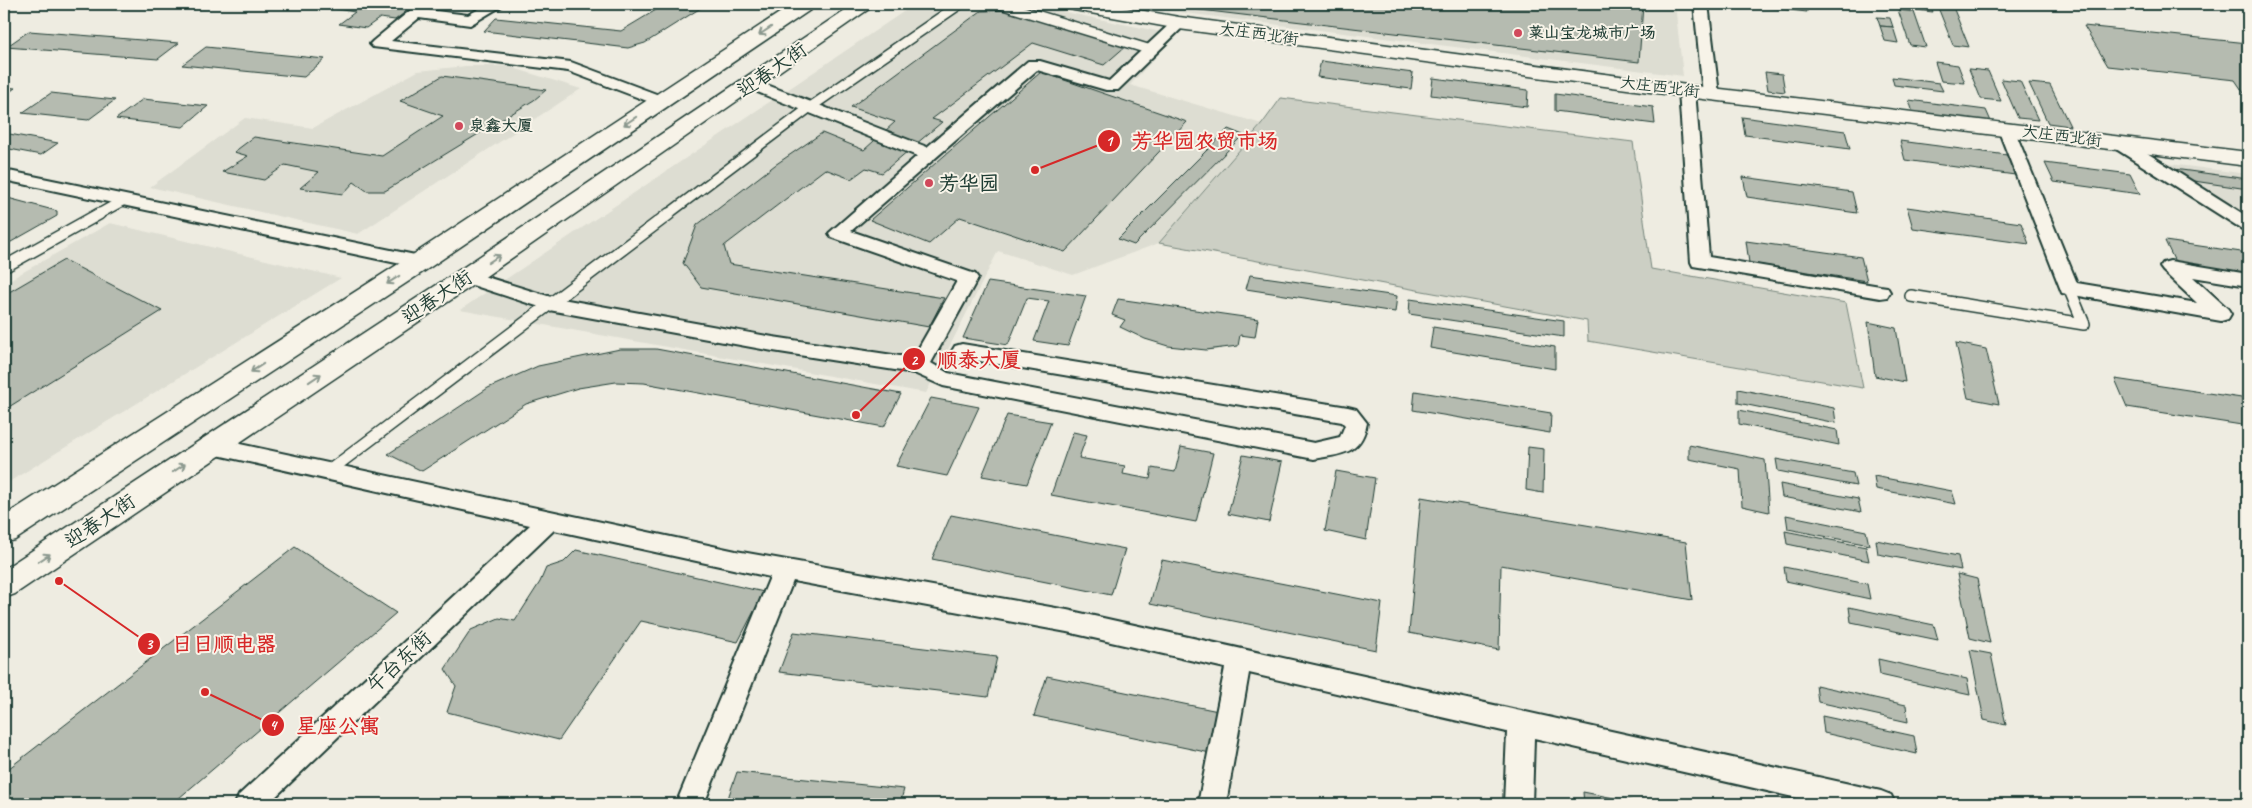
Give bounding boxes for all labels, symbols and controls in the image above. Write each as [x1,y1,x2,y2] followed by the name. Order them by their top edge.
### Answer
[1218,19,1300,49] street label: 大庄西北街
[1528,23,1656,43] place label: 莱山宝龙城市广场
[759,26,773,36] one-way arrow
[1512,27,1524,39] marker: 莱山宝龙城市广场
[732,37,812,103] street label: 迎春大街
[1619,72,1701,102] street label: 大庄西北街
[469,116,533,136] place label: 泉鑫大厦
[624,117,638,127] one-way arrow
[453,120,465,132] marker: 泉鑫大厦
[2021,121,2103,151] street label: 大庄西北街
[1097,123,1289,159] callout: 芳华园农贸市场
[1132,128,1279,154] text: 芳华园农贸市场
[1106,132,1115,151] text: 1
[939,171,999,196] place label: 芳华园
[923,177,935,189] marker: 芳华园
[487,254,501,264] one-way arrow
[397,264,477,330] street label: 迎春大街
[387,275,401,285] one-way arrow
[902,341,1031,377] callout: 顺泰大厦
[937,347,1021,373] text: 顺泰大厦
[911,351,919,370] text: 2
[250,363,264,373] one-way arrow
[308,373,322,383] one-way arrow
[172,463,186,473] one-way arrow
[60,488,140,554] street label: 迎春大街
[37,553,51,563] one-way arrow
[137,626,287,662] callout: 日日顺电器
[361,626,437,698] street label: 午台东街
[172,631,277,657] text: 日日顺电器
[146,635,154,654] text: 3
[261,707,390,743] callout: 星座公寓
[296,713,380,739] text: 星座公寓
[270,716,279,735] text: 4

